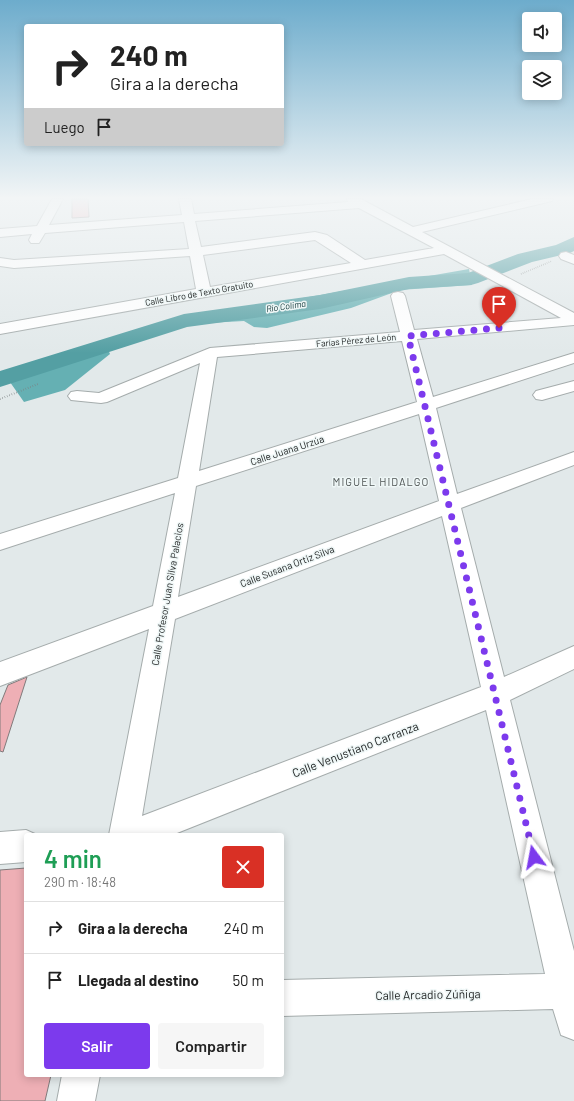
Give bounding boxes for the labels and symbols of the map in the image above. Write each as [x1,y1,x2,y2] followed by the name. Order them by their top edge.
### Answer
[144,278,254,308] street label: Calle Libro de Texto Gratuito
[482,287,516,328] pin
[265,298,307,314] water label: Río Colima
[316,331,397,349] street label: Farías Pérez de León
[249,432,325,468] street label: Calle Juana Urzúa
[333,475,429,488] district label: MIGUEL HIDALGO
[149,522,186,666] street label: Calle Profesor Juan Silva Palacios
[238,543,336,589] street label: Calle Susana Ortiz Silva
[290,718,420,780] street label: Calle Venustiano Carranza
[513,836,555,878] position arrow
[375,986,481,1002] street label: Calle Arcadio Zúñiga

